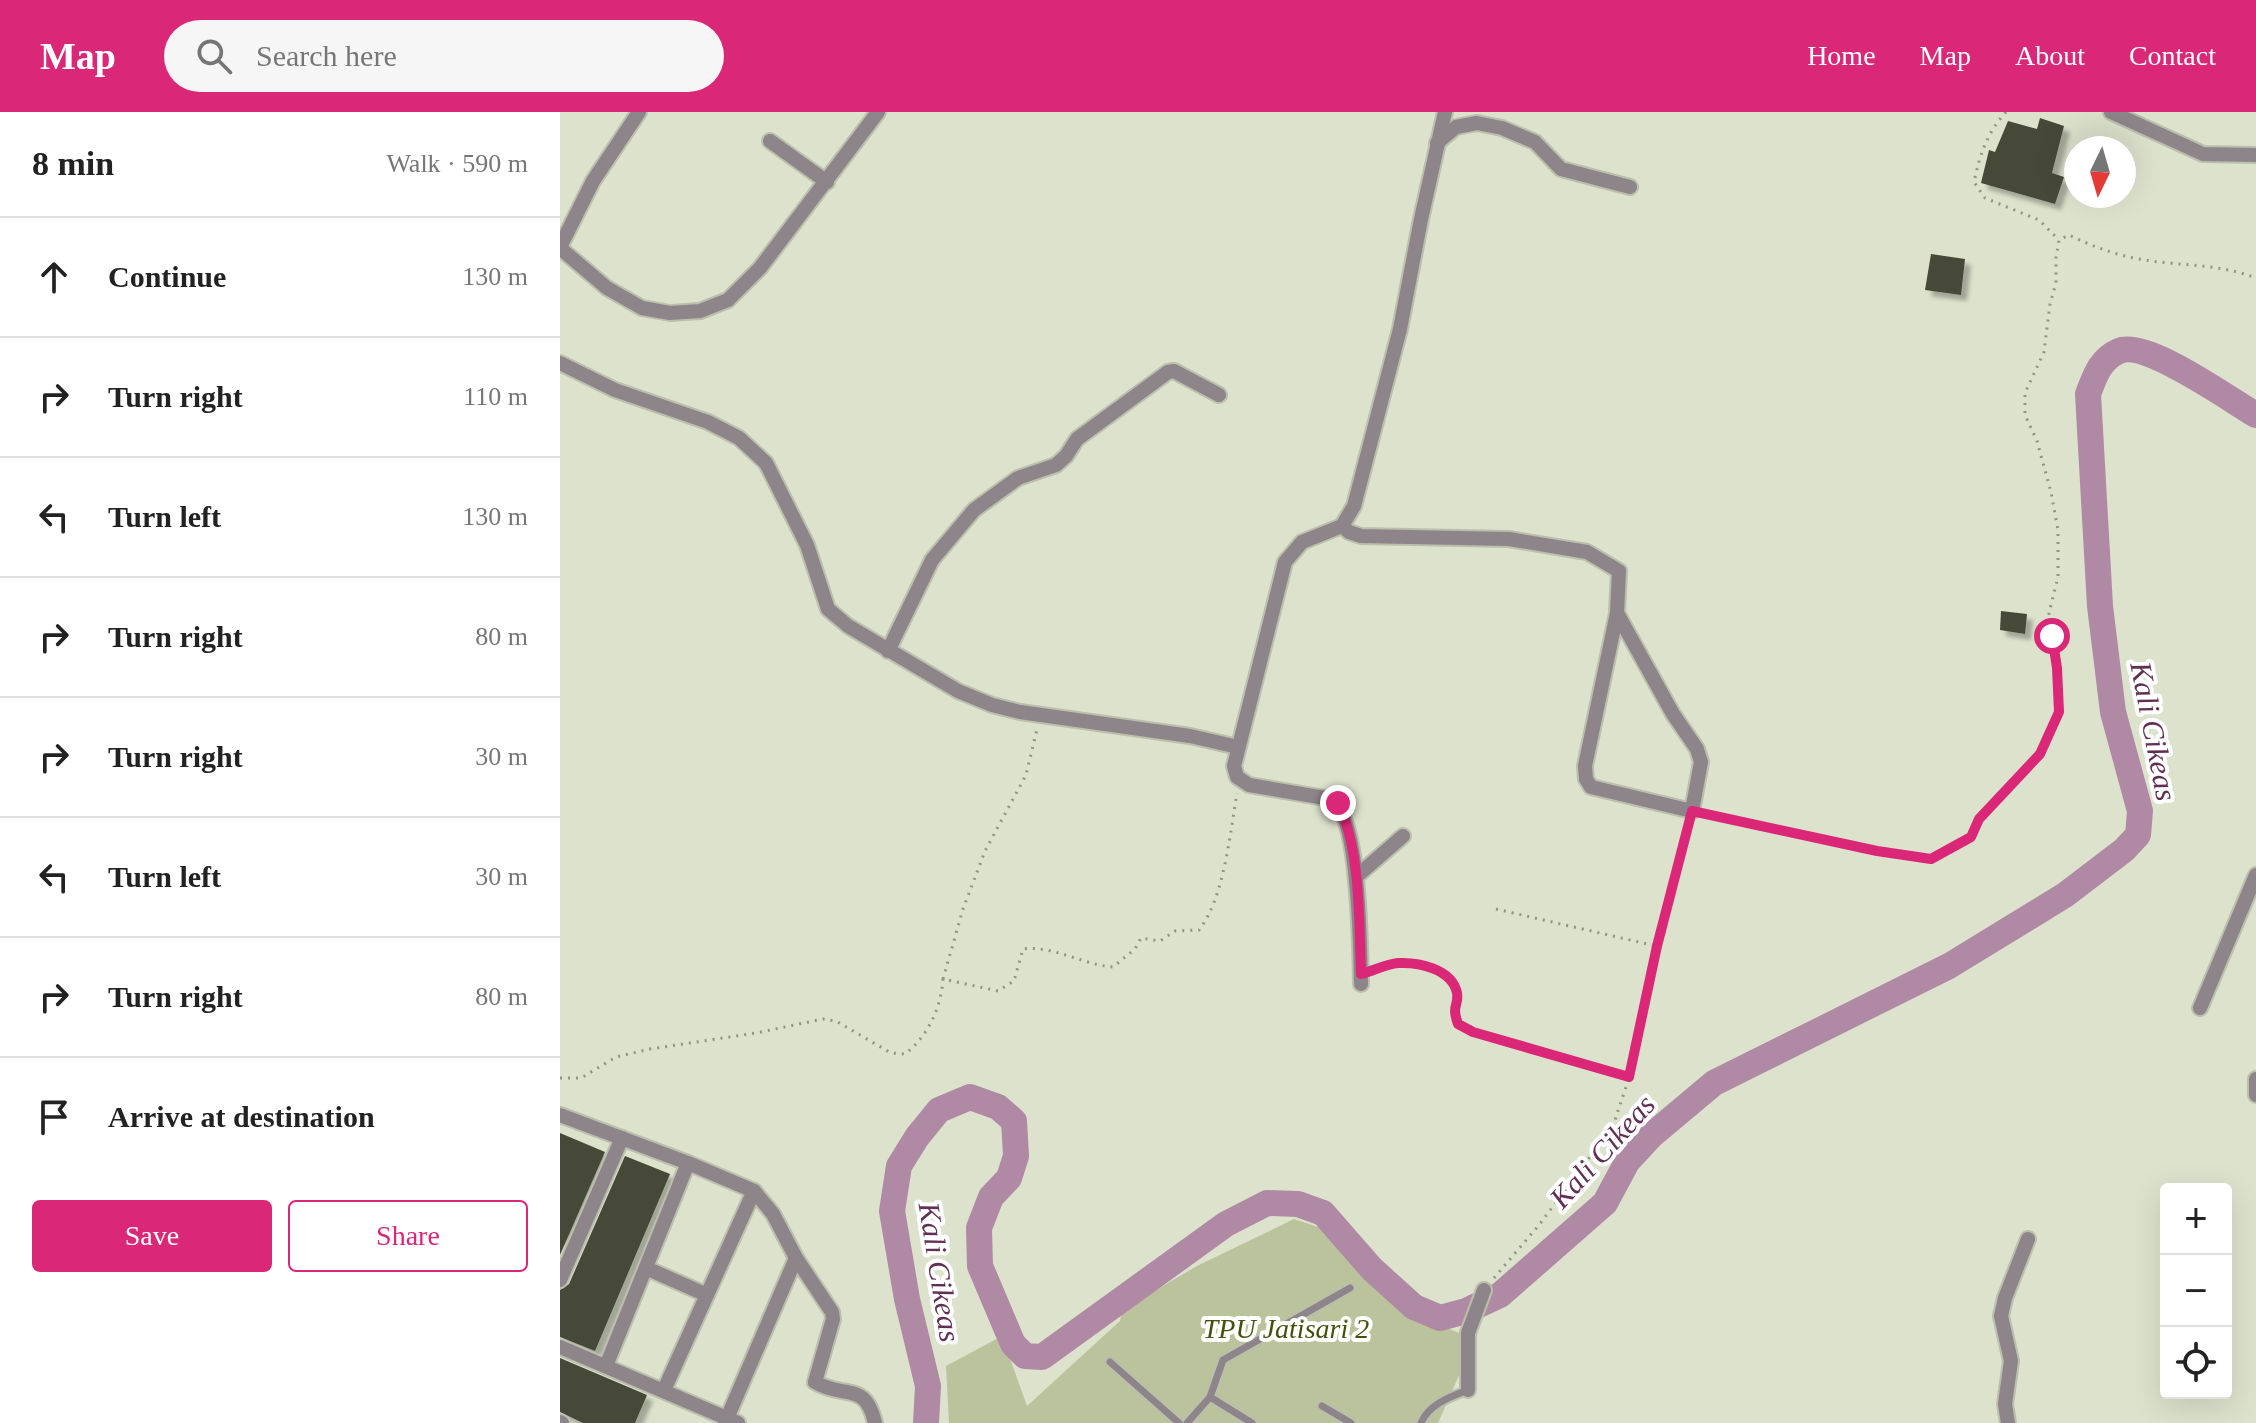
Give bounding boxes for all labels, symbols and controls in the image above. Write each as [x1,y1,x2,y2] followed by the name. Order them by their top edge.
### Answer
[164,20,724,92] search box
[192,34,236,78] icon: search
[40,35,116,77] text: Map
[256,39,397,72] text: Search here
[1807,40,1876,71] text: Home
[1920,40,1971,71] text: Map
[2015,40,2085,71] text: About
[2129,40,2216,71] text: Contact
[2064,136,2136,208] north arrow
[32,145,114,182] text: 8 min
[386,149,528,178] text: Walk · 590 m
[32,255,76,299] icon: ahead
[108,260,226,293] text: Continue
[462,262,528,291] text: 130 m
[32,375,76,419] icon: right
[108,380,243,413] text: Turn right
[463,382,528,411] text: 110 m
[32,495,76,539] icon: left
[108,500,221,533] text: Turn left
[462,502,528,531] text: 130 m
[32,615,76,659] icon: right
[2034,618,2070,654] route start
[108,620,243,653] text: Turn right
[475,622,528,651] text: 80 m
[2124,658,2184,803] water label: Kali Cikeas
[32,735,76,779] icon: right
[108,740,243,773] text: Turn right
[475,742,528,771] text: 30 m
[1320,785,1356,821] route end
[32,855,76,899] icon: left
[108,860,221,893] text: Turn left
[475,862,528,891] text: 30 m
[32,975,76,1019] icon: right
[108,980,243,1013] text: Turn right
[475,982,528,1011] text: 80 m
[1542,1088,1661,1215] water label: Kali Cikeas
[32,1095,76,1139] icon: arrive
[108,1100,375,1133] text: Arrive at destination
[2160,1183,2232,1399] map controls
[2160,1183,2232,1255] button: +
[913,1199,967,1344] water label: Kali Cikeas
[32,1200,272,1272] button: Save
[288,1200,528,1272] button: Share
[2160,1255,2232,1327] button: −
[1203,1313,1369,1344] park label: TPU Jatisari 2
[2160,1327,2232,1399] button: locate

